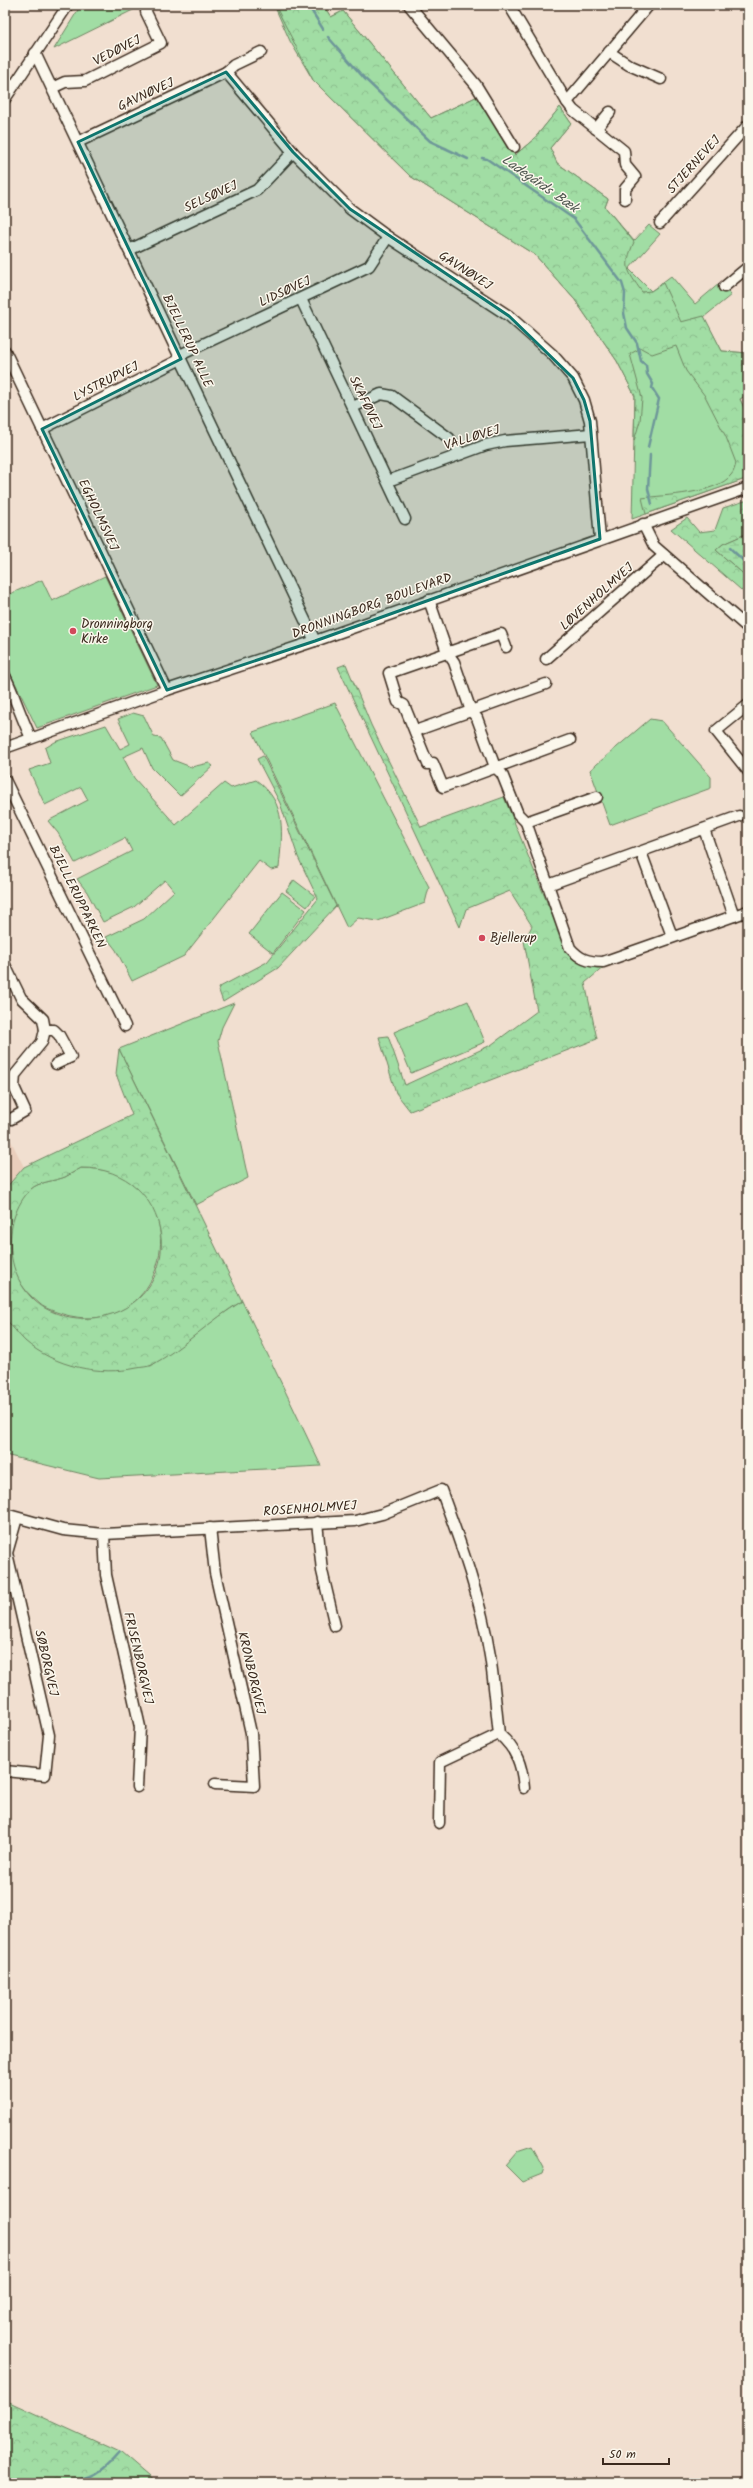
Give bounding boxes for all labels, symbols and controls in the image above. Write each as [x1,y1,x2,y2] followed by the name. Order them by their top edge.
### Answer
[89,30,146,72] street label: VEDØVEJ
[114,72,179,117] street label: GAVNØVEJ
[662,130,727,199] street label: STJERNEVEJ
[497,149,585,220] water label: Ladegårds Bæk
[181,175,242,219] street label: SELSØVEJ
[434,246,497,297] street label: GAVNØVEJ
[256,270,315,313] street label: LIDSØVEJ
[156,291,218,392] street label: BJELLERUP ALLE
[69,356,143,408] street label: LYSTRUPVEJ
[343,372,388,434] street label: SKAFØVEJ
[441,419,503,456] street label: VALLØVEJ
[72,476,124,555] street label: EGHOLMSVEJ
[555,557,639,636] street label: LØVENHOLMVEJ
[289,567,455,645] street label: DRONNINGBORG BOULEVARD
[81,614,153,650] place label: Dronningborg Kirke
[68,626,78,636] marker: Dronningborg Kirke
[43,842,111,952] street label: BJELLERUPPARKEN
[490,928,537,949] place label: Bjellerup
[477,933,487,943] marker: Bjellerup
[263,1495,358,1523] street label: ROSENHOLMVEJ
[117,1610,159,1707] street label: FRISENBORGVEJ
[28,1628,64,1699] street label: SØBORGVEJ
[231,1630,271,1717] street label: KRONBORGVEJ
[603,2440,669,2466] scale bar
[609,2445,636,2464] text: 50 m

